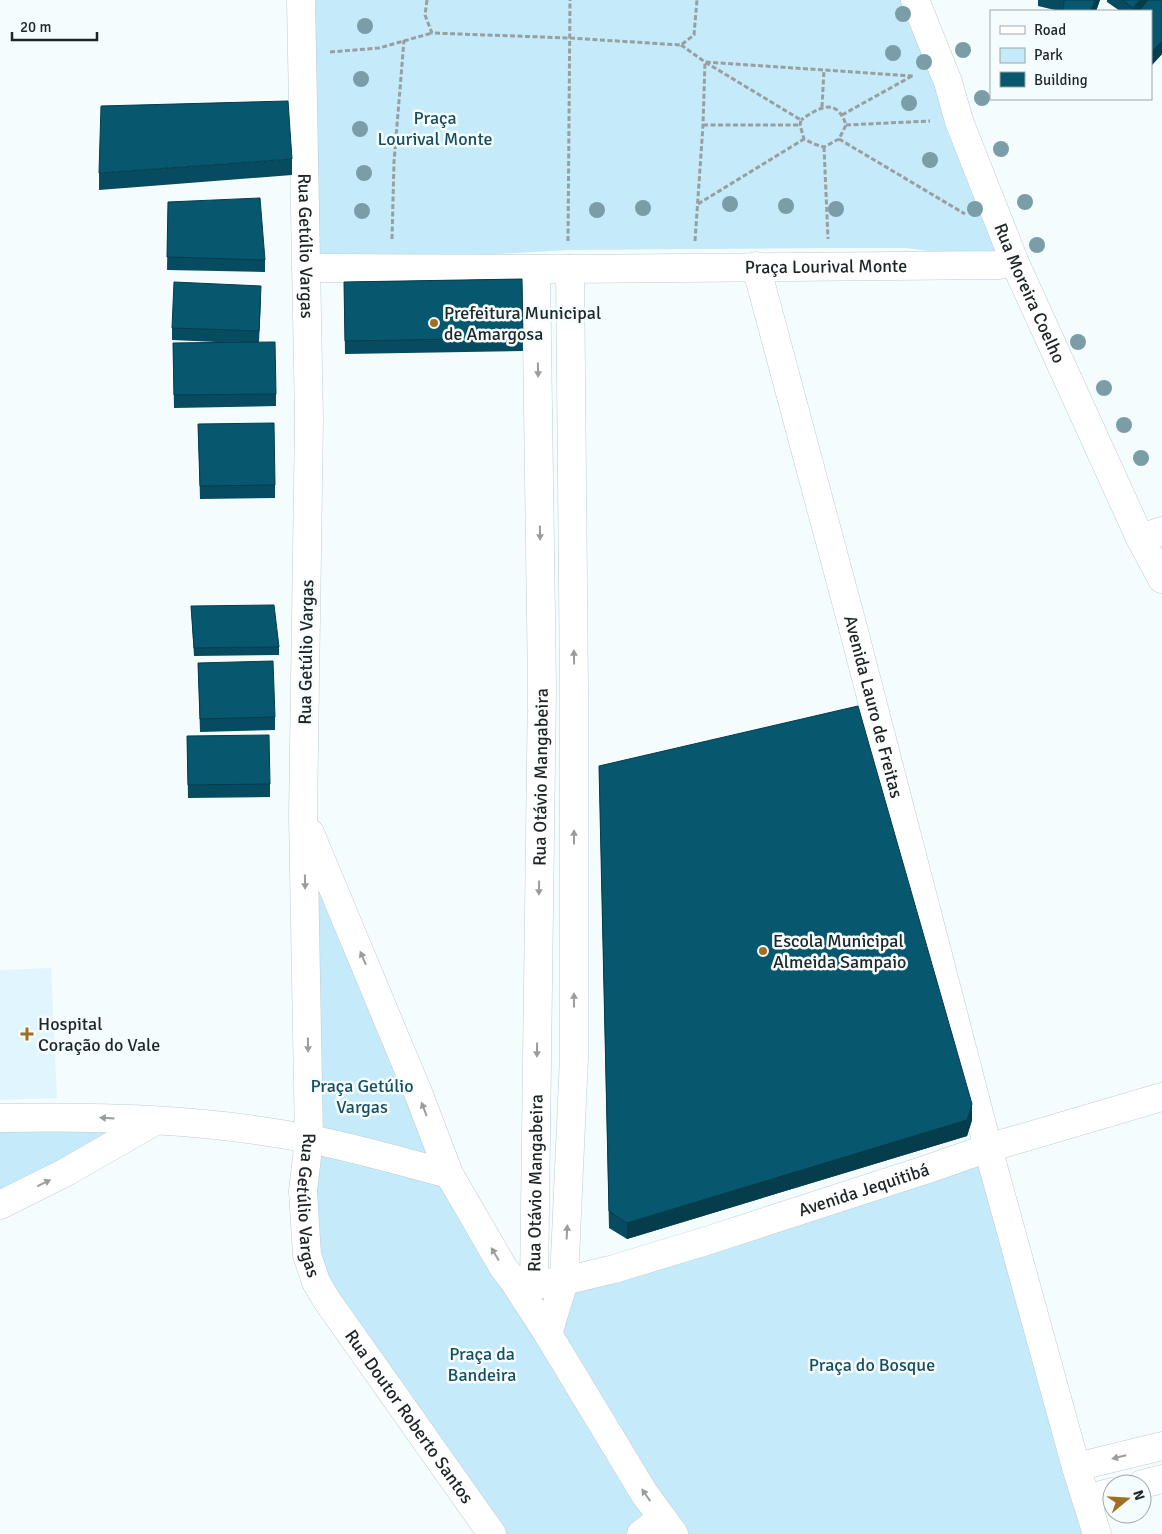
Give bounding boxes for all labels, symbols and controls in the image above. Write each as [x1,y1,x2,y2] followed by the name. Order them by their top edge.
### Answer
[12,10,98,42] scale bar
[990,10,1152,100] legend
[20,18,51,36] text: 20 m
[1034,21,1066,39] text: Road
[1034,46,1063,64] text: Park
[1034,71,1088,89] text: Building
[377,107,493,150] park label: Praça Lourival Monte
[293,173,318,319] street label: Rua Getúlio Vargas
[989,220,1070,367] street label: Rua Moreira Coelho
[745,255,907,278] street label: Praça Lourival Monte
[444,302,601,345] place label: Prefeitura Municipal de Amargosa
[428,317,440,329] marker: Prefeitura Municipal de Amargosa
[534,363,542,379] one-way arrow
[536,525,544,541] one-way arrow
[294,579,318,725] street label: Rua Getúlio Vargas
[839,613,908,800] street label: Avenida Lauro de Freitas
[570,649,578,665] one-way arrow
[529,688,553,866] street label: Rua Otávio Mangabeira
[570,829,578,845] one-way arrow
[301,874,309,890] one-way arrow
[535,880,543,896] one-way arrow
[773,930,906,973] place label: Escola Municipal Almeida Sampaio
[757,945,769,957] marker: Escola Municipal Almeida Sampaio
[358,951,366,965] one-way arrow
[570,992,578,1008] one-way arrow
[38,1013,160,1056] place label: Hospital Coração do Vale
[20,1027,34,1041] marker: Hospital Coração do Vale
[304,1037,312,1053] one-way arrow
[533,1043,541,1059] one-way arrow
[310,1075,414,1118] park label: Praça Getúlio Vargas
[523,1094,548,1272] street label: Rua Otávio Mangabeira
[420,1101,427,1116] one-way arrow
[98,1113,114,1121] one-way arrow
[292,1133,325,1280] street label: Rua Getúlio Vargas
[796,1158,932,1221] street label: Avenida Jequitibá
[36,1179,51,1187] one-way arrow
[563,1224,571,1240] one-way arrow
[491,1248,500,1261] one-way arrow
[340,1326,478,1508] street label: Rua Doutor Roberto Santos
[448,1343,516,1386] park label: Praça da Bandeira
[809,1354,935,1376] park label: Praça do Bosque
[1111,1453,1126,1461] one-way arrow
[1102,1474,1152,1524] north arrow
[641,1488,651,1501] one-way arrow
[1129,1488,1148,1502] text: N

